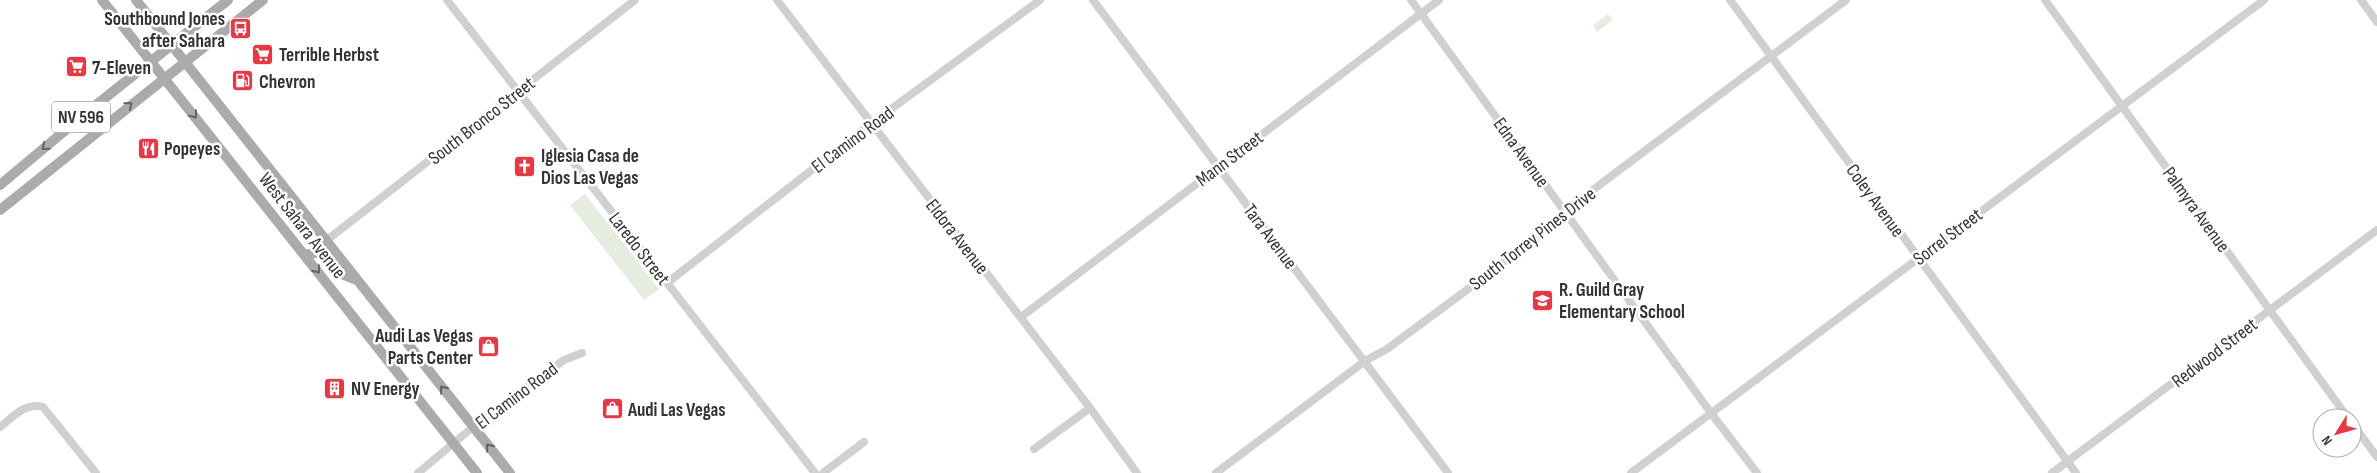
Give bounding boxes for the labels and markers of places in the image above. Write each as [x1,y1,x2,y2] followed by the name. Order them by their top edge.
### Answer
[104,8,225,53] place label: Southbound Jones after Sahara
[229,17,253,41] bus stop icon: Southbound Jones after Sahara
[251,42,275,66] supermarket icon: Terrible Herbst
[279,44,379,67] place label: Terrible Herbst
[64,55,88,79] supermarket icon: 7-Eleven
[92,57,151,80] place label: 7-Eleven
[231,69,255,93] fuel station icon: Chevron
[259,71,316,94] place label: Chevron
[136,136,160,160] restaurant icon: Popeyes
[164,138,220,161] place label: Popeyes
[541,145,639,190] place label: Iglesia Casa de Dios Las Vegas
[513,154,537,178] church icon: Iglesia Casa de Dios Las Vegas
[1559,279,1685,324] place label: R. Guild Gray Elementary School
[1531,288,1555,312] school or university icon: R. Guild Gray Elementary School
[374,325,473,370] place label: Audi Las Vegas Parts Center
[477,334,501,358] shop icon: Audi Las Vegas Parts Center
[323,376,347,400] building icon: NV Energy
[351,378,419,401] place label: NV Energy
[600,397,624,421] shop icon: Audi Las Vegas
[627,399,726,422] place label: Audi Las Vegas

